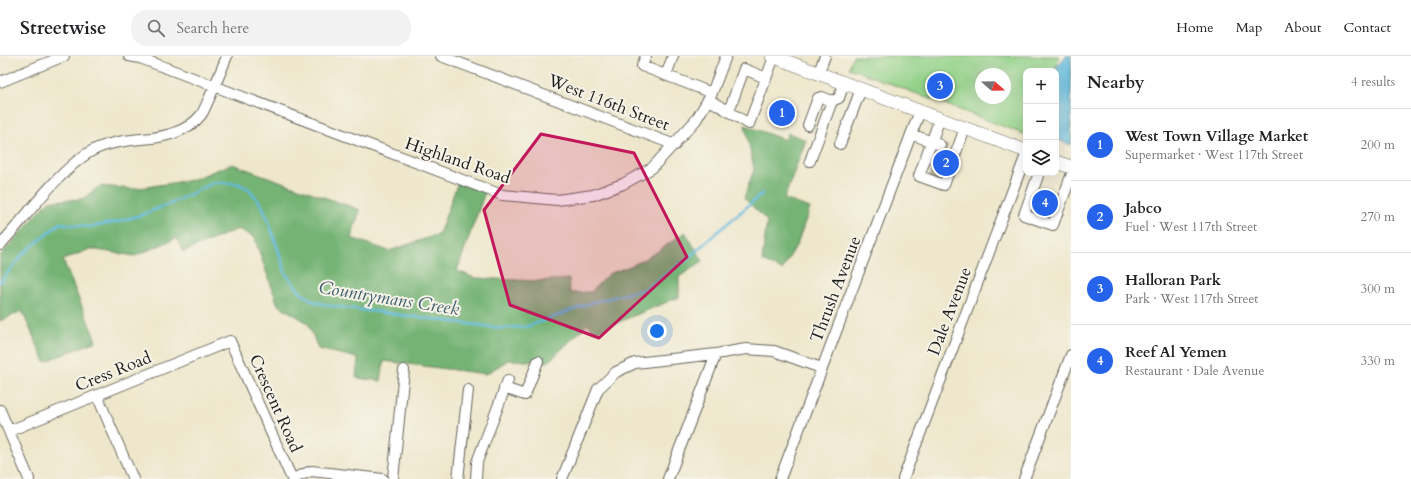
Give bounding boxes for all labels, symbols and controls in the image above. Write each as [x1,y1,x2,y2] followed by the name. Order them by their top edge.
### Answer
[131,10,411,46] search box
[20,15,107,41] text: Streetwise
[145,17,167,39] icon: search
[177,18,249,38] text: Search here
[1176,18,1214,37] text: Home
[1236,18,1262,37] text: Map
[1284,18,1321,37] text: About
[1343,18,1391,37] text: Contact
[544,68,673,136] street label: West 116th Street
[975,68,1011,104] north arrow
[1023,68,1059,176] map controls
[1023,68,1059,104] button: +
[927,71,953,101] pin: 3
[1087,71,1144,94] text: Nearby
[1351,73,1395,91] text: 4 results
[769,98,795,128] pin: 1
[1023,104,1059,140] button: −
[1125,126,1308,146] text: West Town Village Market
[402,132,514,189] street label: Highland Road
[1097,136,1103,154] text: 1
[1361,136,1395,154] text: 200 m
[1023,140,1059,176] button: layers
[1125,146,1303,164] text: Supermarket · West 117th Street
[933,148,959,178] pin: 2
[1032,188,1058,218] pin: 4
[1125,198,1162,218] text: Jabco
[1097,208,1103,226] text: 2
[1361,208,1395,226] text: 270 m
[1125,218,1257,236] text: Fuel · West 117th Street
[805,233,866,346] street label: Thrush Avenue
[922,264,977,359] street label: Dale Avenue
[1125,270,1221,290] text: Halloran Park
[317,275,461,322] water label: Countrymans Creek
[1097,280,1103,298] text: 3
[1361,280,1395,298] text: 300 m
[1125,290,1258,308] text: Park · West 117th Street
[647,321,667,341] your location
[1125,342,1227,362] text: Reef Al Yemen
[72,346,155,397] street label: Cress Road
[244,351,307,456] street label: Crescent Road
[1097,352,1103,370] text: 4
[1361,352,1395,370] text: 330 m
[1125,362,1264,380] text: Restaurant · Dale Avenue

